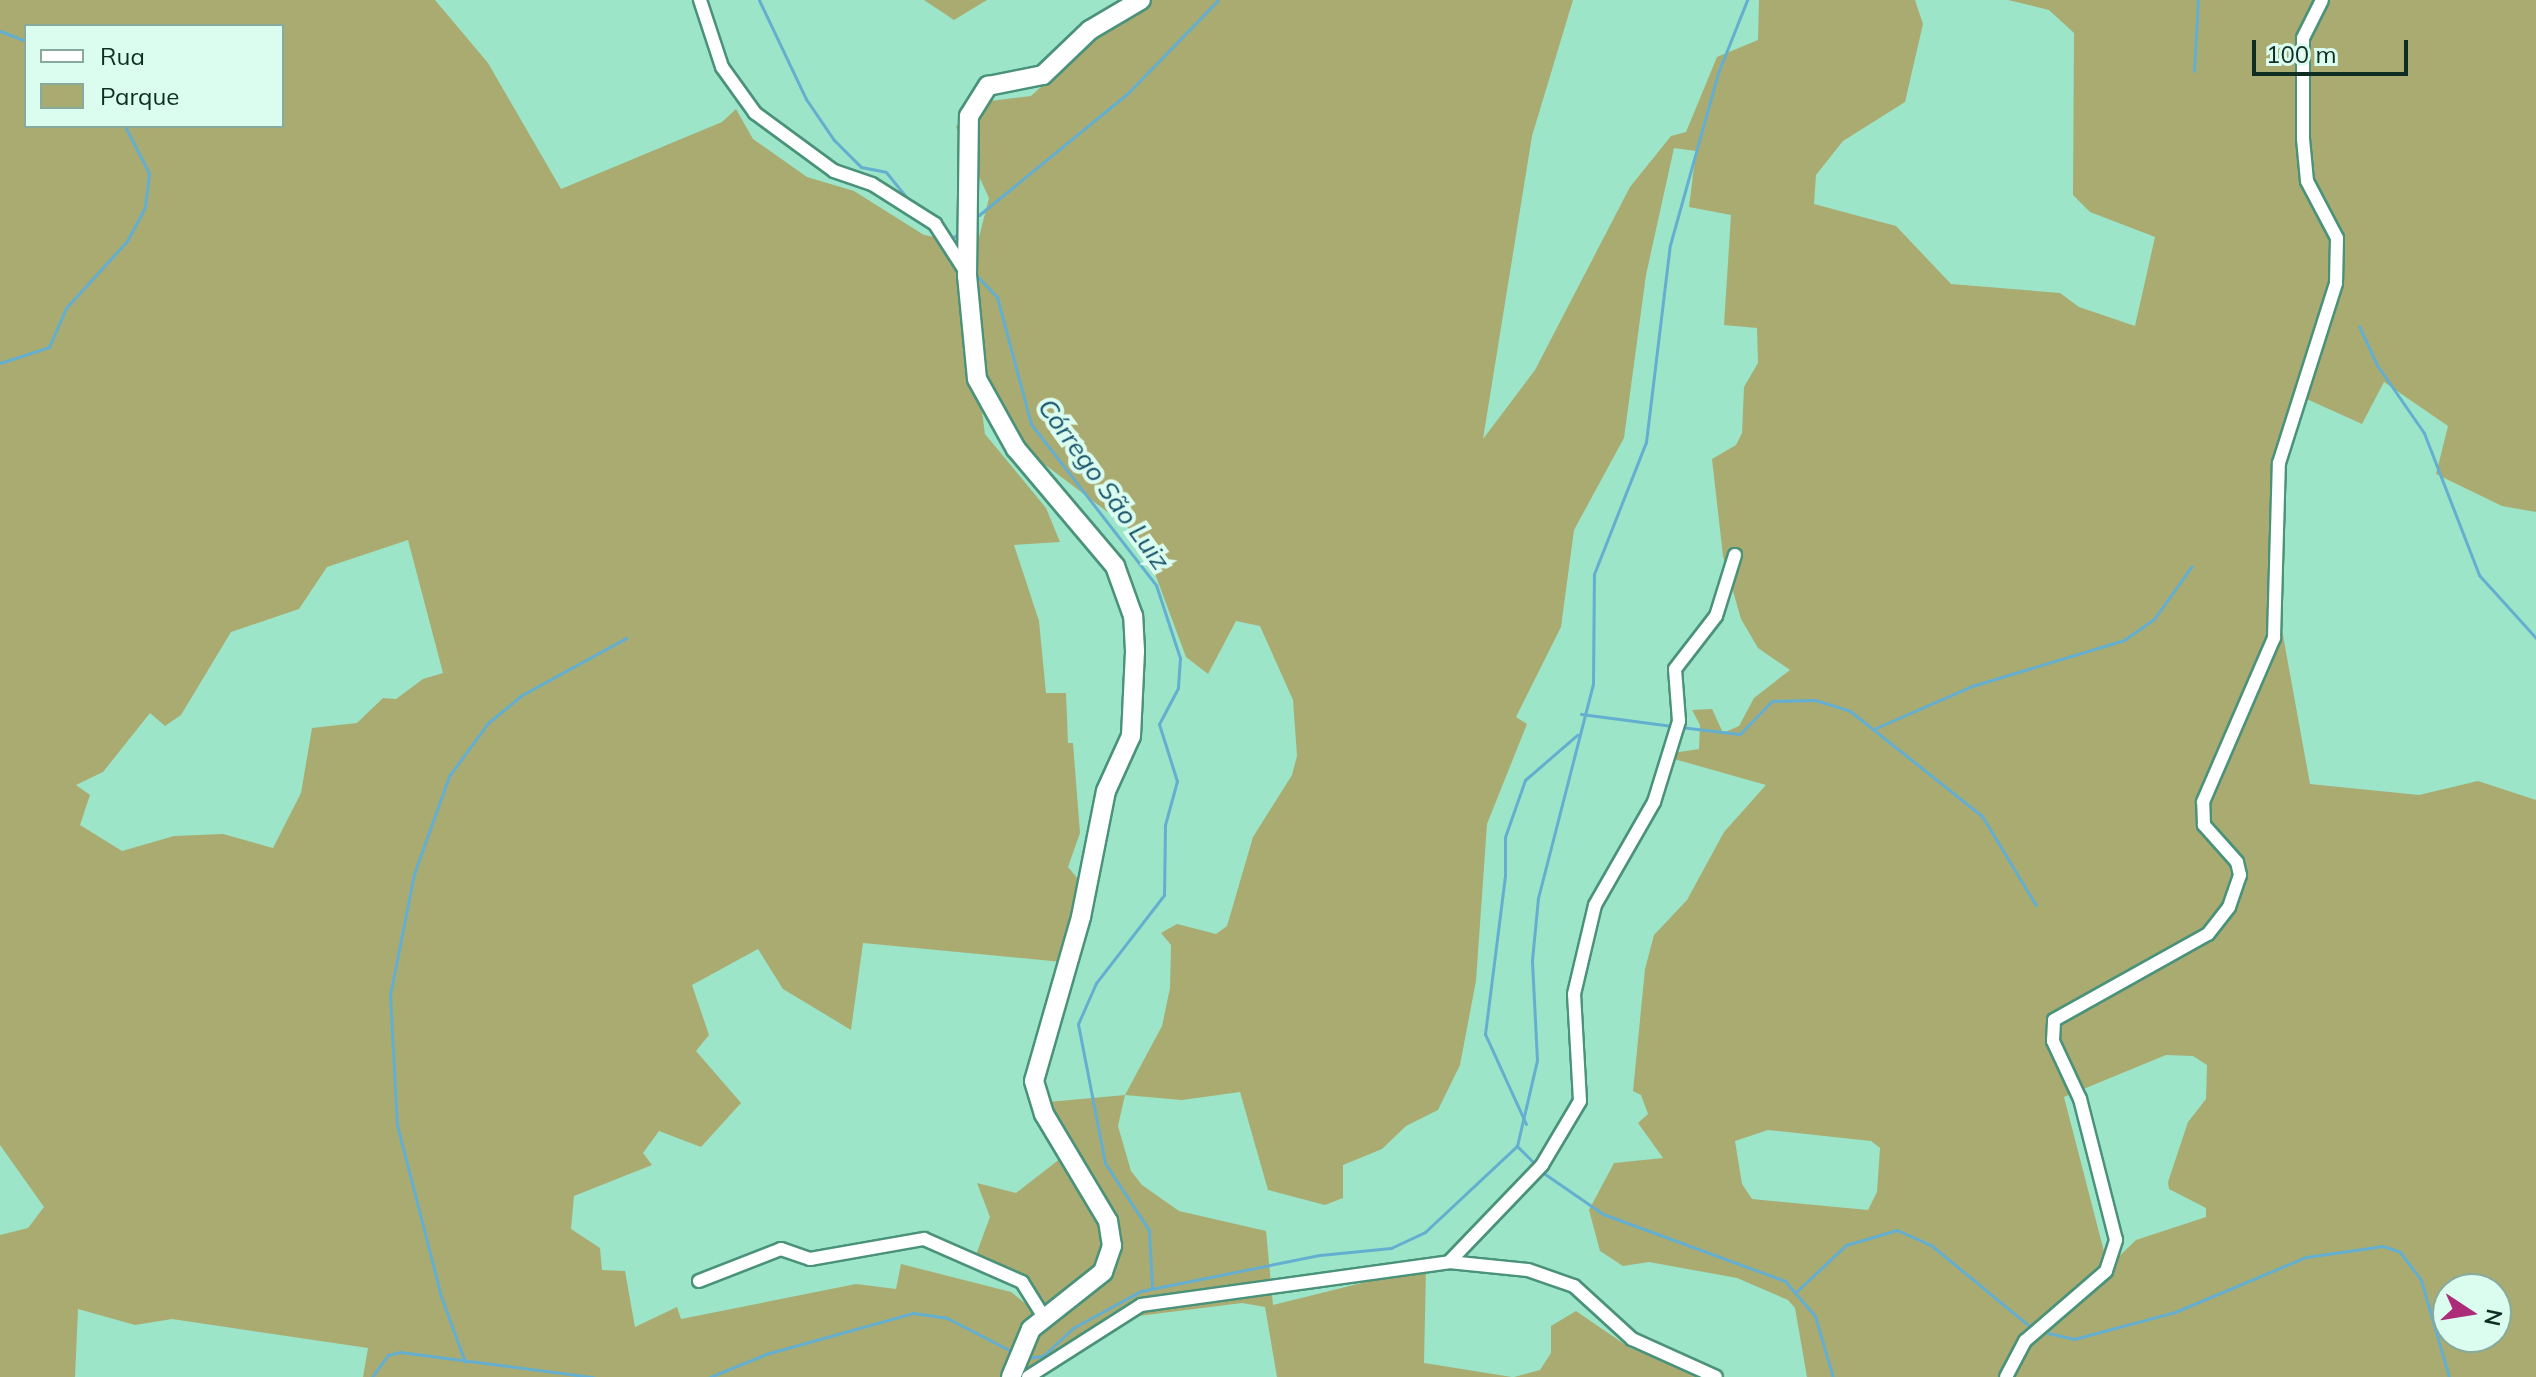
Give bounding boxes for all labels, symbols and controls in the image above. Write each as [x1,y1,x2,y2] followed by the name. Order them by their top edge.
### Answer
[24,24,284,128] legend
[2256,24,2412,74] scale bar
[2266,39,2337,69] text: 100 m
[100,41,145,71] text: Rua
[100,81,179,111] text: Parque
[1031,392,1177,576] water label: Córrego São Luiz
[2432,1273,2512,1353] north arrow
[2478,1307,2509,1329] text: N

